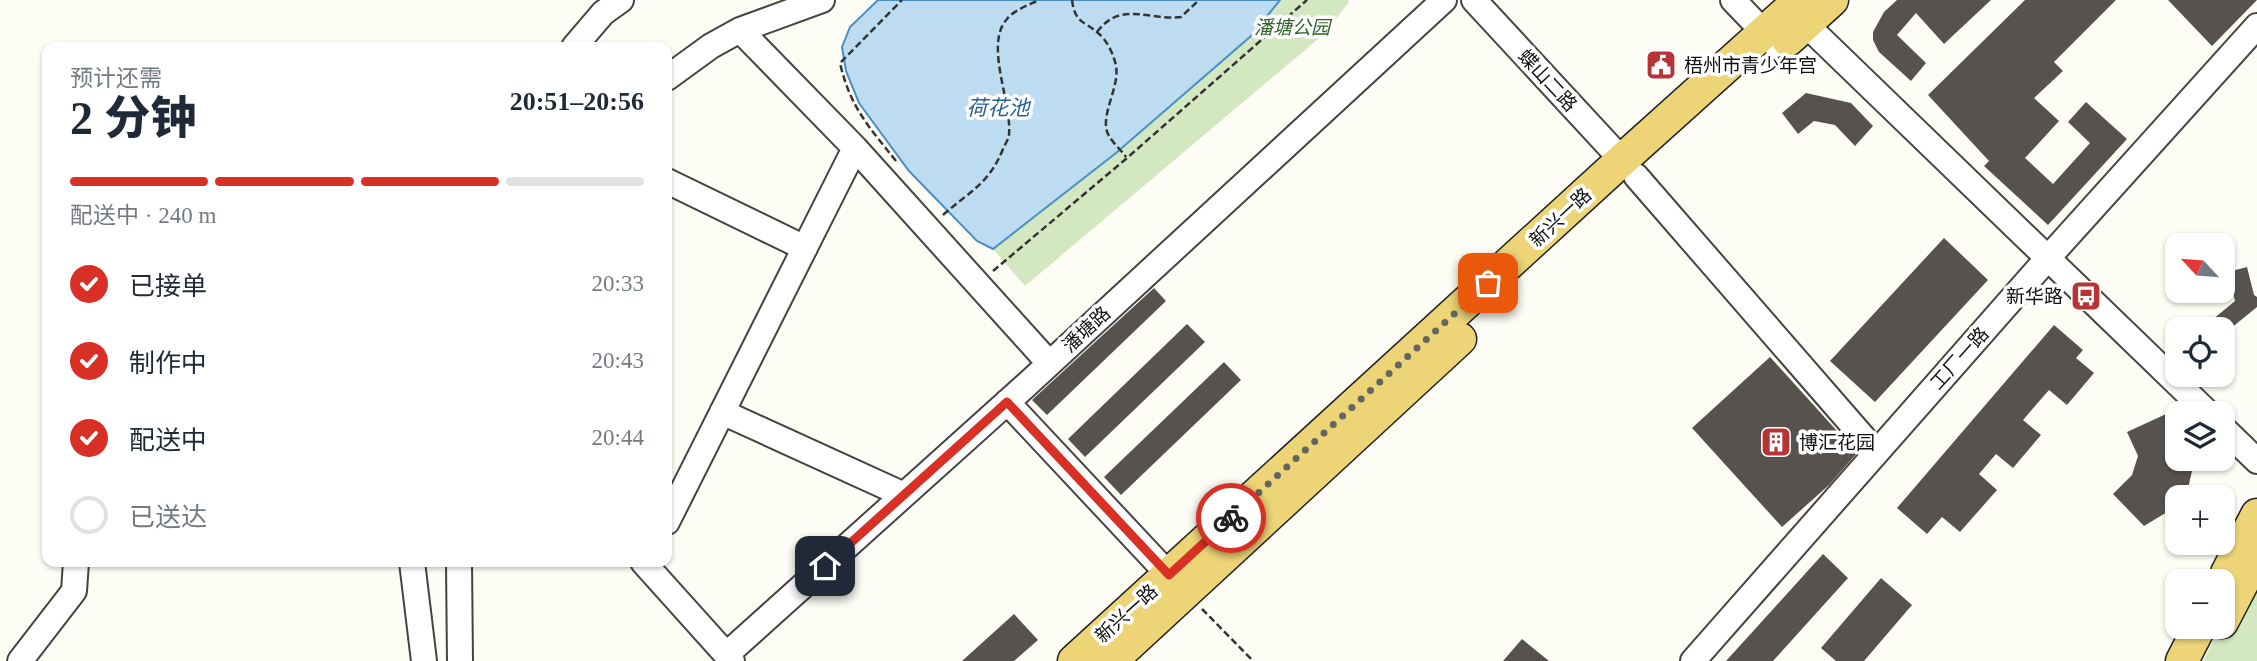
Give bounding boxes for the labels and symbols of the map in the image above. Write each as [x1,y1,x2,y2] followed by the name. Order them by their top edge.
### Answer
[1254,17,1333,38] park label: 潘塘公园
[1514,45,1581,115] street label: 蝶山二路
[1644,48,1678,82] public building icon: 梧州市青少年宫
[1684,55,1817,76] place label: 梧州市青少年宫
[967,96,1031,120] water label: 荷花池
[1525,184,1595,251] street label: 新兴一路
[2165,233,2235,303] north arrow
[1458,253,1518,313] pin
[2069,279,2103,313] bus stop icon: 新华路
[2006,286,2063,307] place label: 新华路
[1058,302,1114,356] street label: 潘塘路
[1926,323,1993,394] street label: 工厂一路
[1759,425,1793,459] building icon: 博汇花园
[1799,432,1875,453] place label: 博汇花园
[1196,483,1266,553] courier
[795,536,855,596] pin
[1091,580,1162,647] street label: 新兴一路

